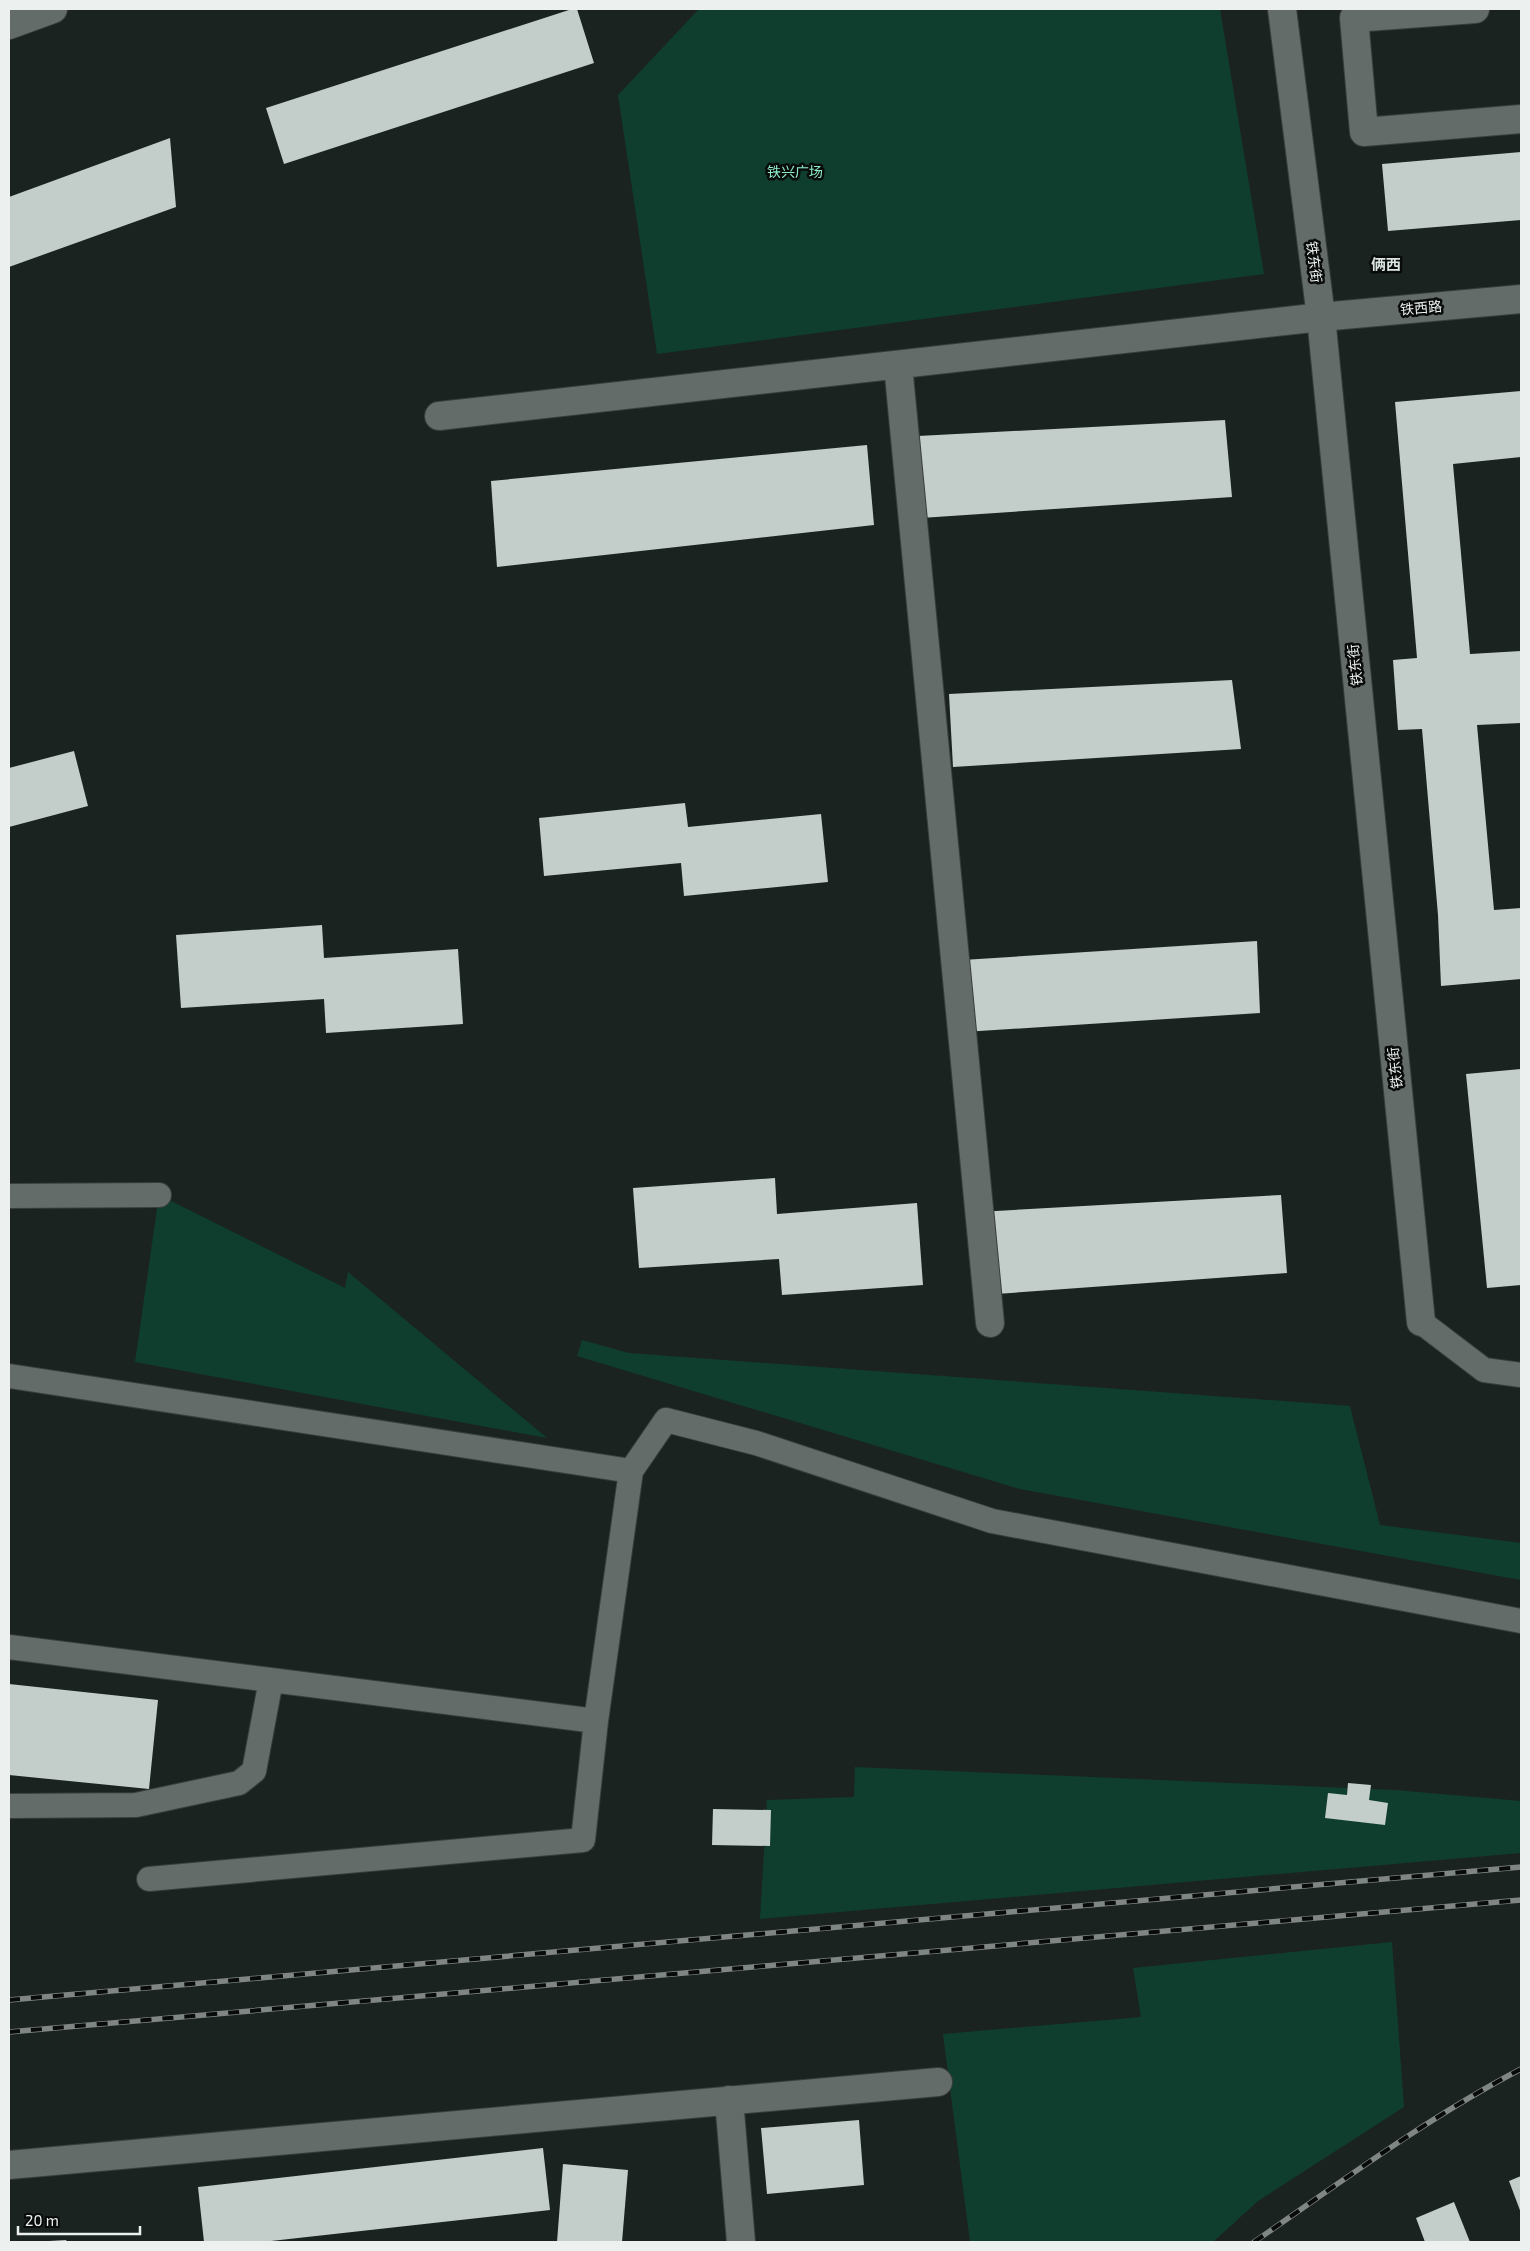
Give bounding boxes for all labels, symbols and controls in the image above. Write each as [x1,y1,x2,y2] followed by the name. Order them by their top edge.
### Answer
[767,163,823,180] park label: 铁兴广场
[1304,240,1325,284] street label: 铁东街
[1371,255,1401,273] district label: 俩西
[1399,297,1443,318] street label: 铁西路
[1344,643,1365,687] street label: 铁东街
[1384,1046,1405,1090] street label: 铁东街
[18,2204,140,2236] scale bar
[25,2211,59,2229] text: 20 m

